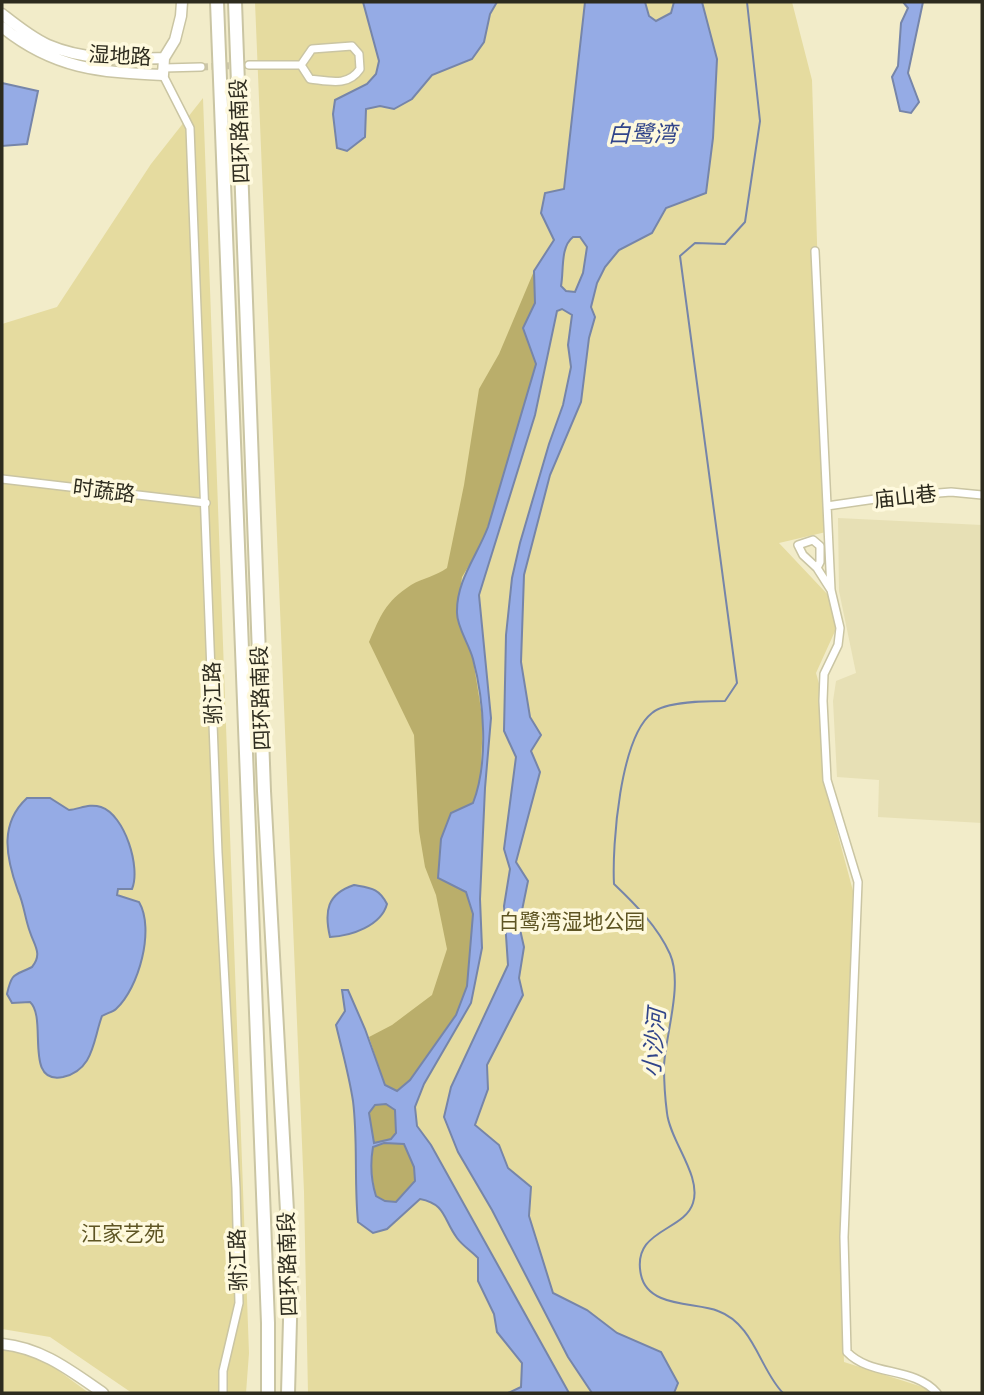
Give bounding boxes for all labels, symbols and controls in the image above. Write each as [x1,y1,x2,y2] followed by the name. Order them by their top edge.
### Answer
[88,40,152,69] street label: 湿地路
[224,78,253,184] street label: 四环路南段
[608,119,681,147] water label: 白鹭湾
[71,473,137,506] street label: 时蔬路
[872,480,937,511] street label: 庙山巷
[245,645,274,751] street label: 四环路南段
[198,661,225,725] street label: 驸江路
[499,908,646,933] park label: 白鹭湾湿地公园
[636,1003,670,1079] water label: 小沙河
[272,1211,301,1317] street label: 四环路南段
[81,1220,165,1245] park label: 江家艺苑
[223,1228,250,1292] street label: 驸江路

